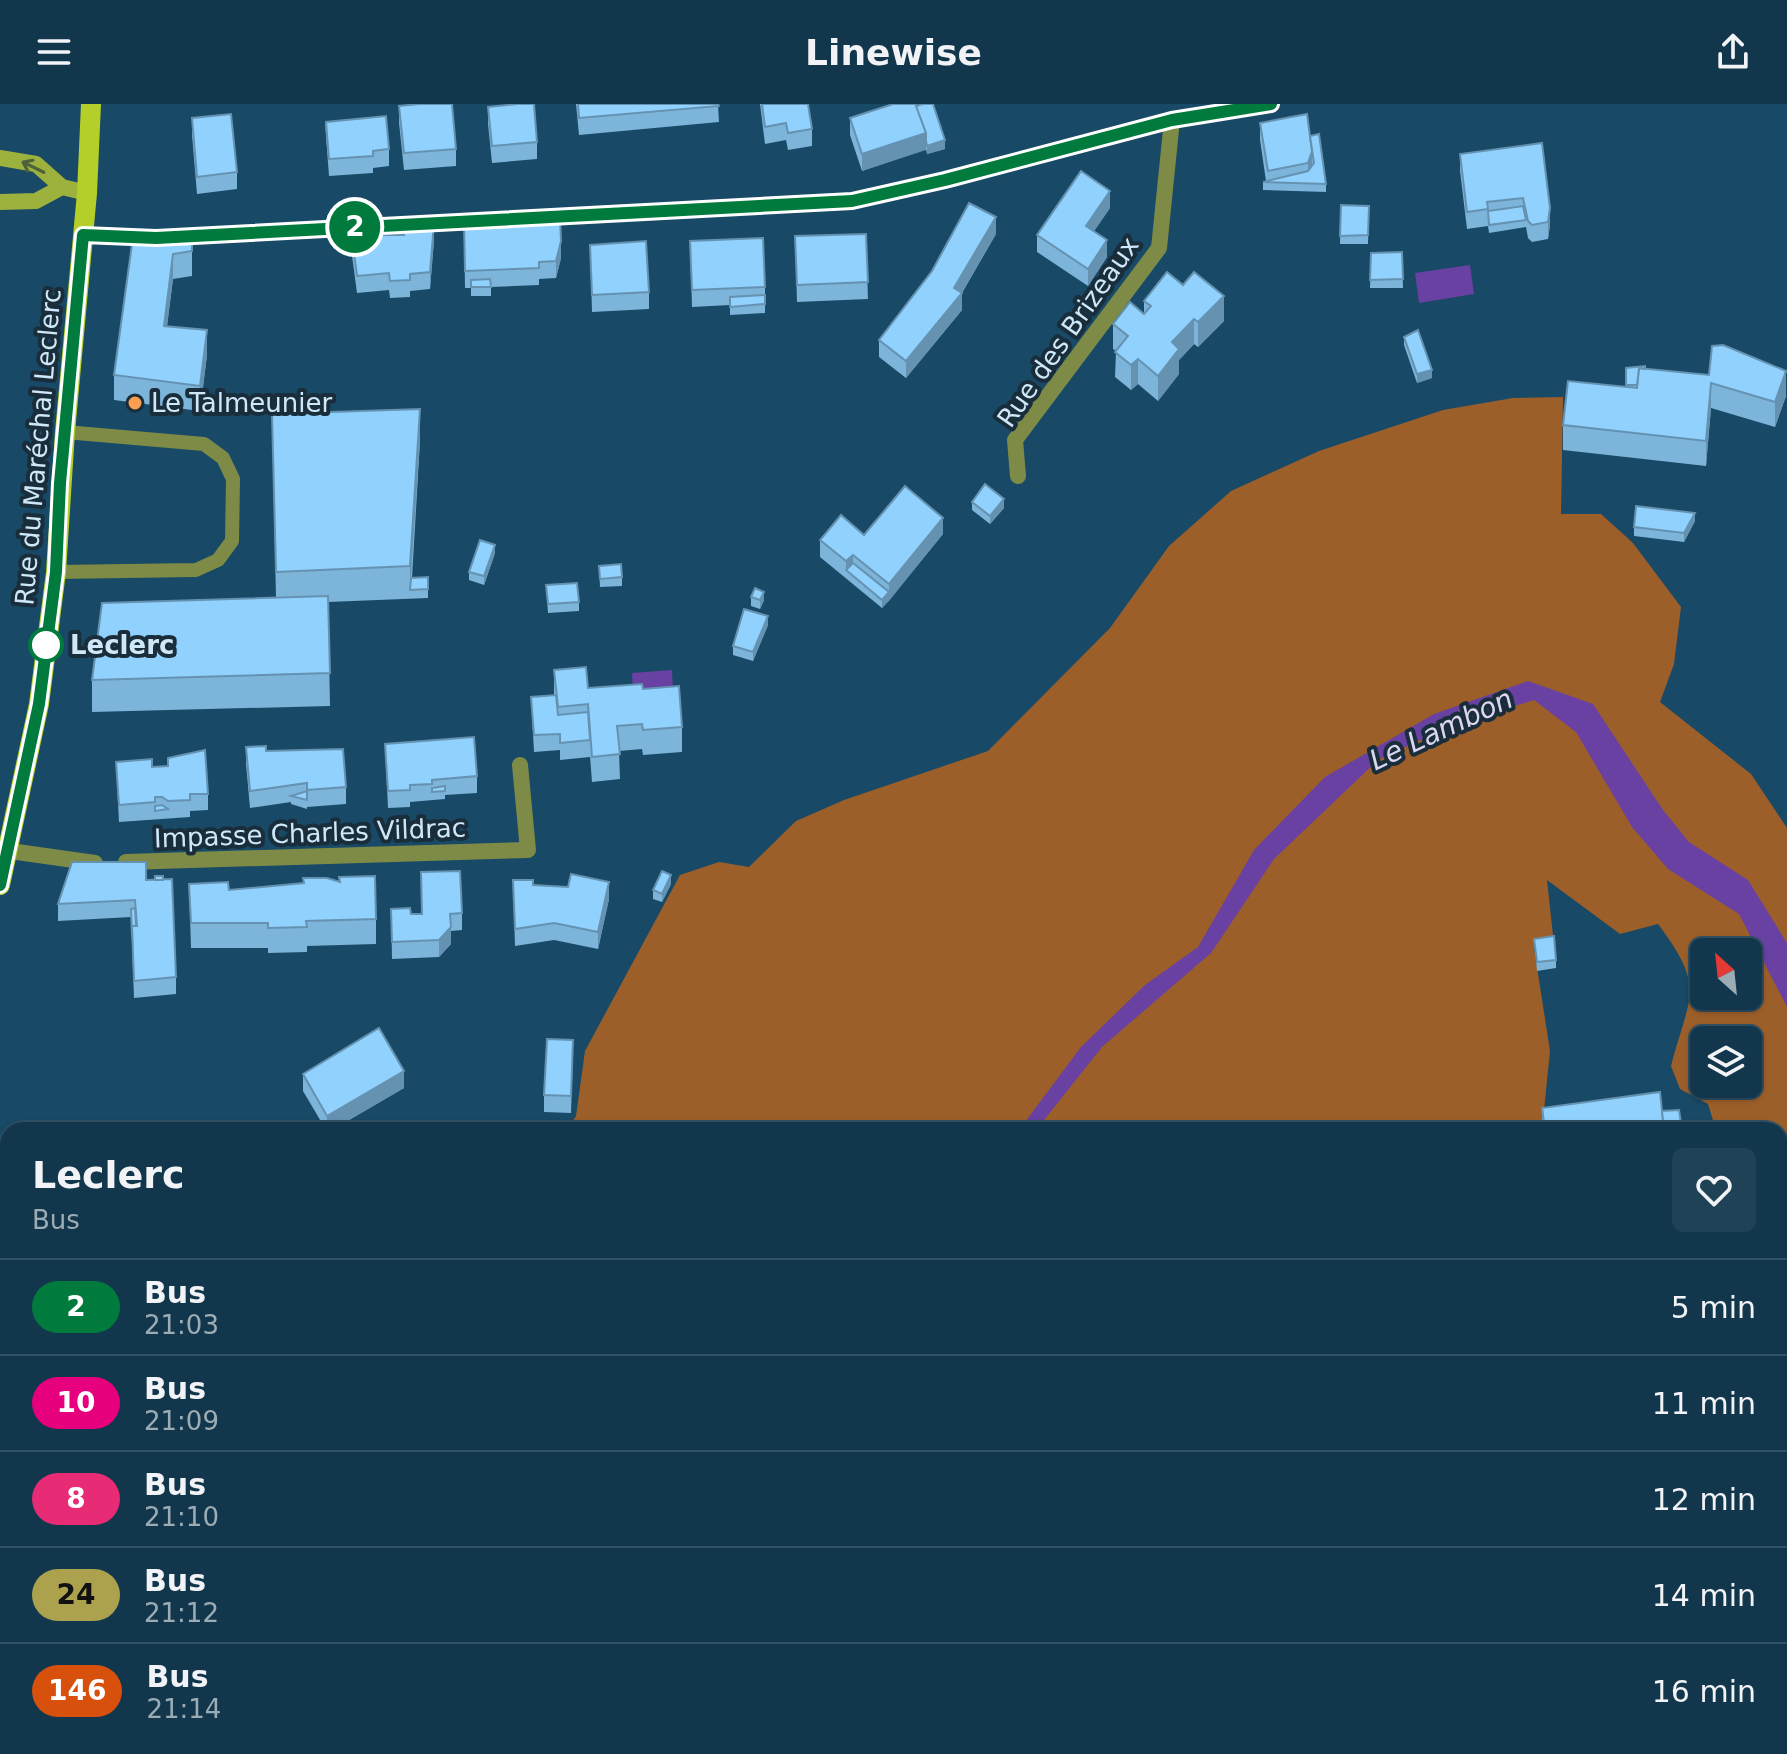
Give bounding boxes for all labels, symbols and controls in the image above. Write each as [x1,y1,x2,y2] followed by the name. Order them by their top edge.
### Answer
[32,30,76,74] icon: menu
[1711,30,1755,74] icon: share
[805,32,982,73] text: Linewise
[22,159,46,174] one-way arrow
[329,201,381,253] line badge: 2
[345,210,365,243] text: 2
[991,231,1145,433] street label: Rue des Brizeaux
[9,288,67,606] street label: Rue du Maréchal Leclerc
[151,388,333,418] place label: Le Talmeunier
[126,394,144,412] marker: Le Talmeunier
[29,628,63,662] marker: Leclerc
[70,630,174,660] place label: Leclerc
[1364,682,1518,777] water label: Le Lambon
[153,813,467,853] street label: Impasse Charles Vildrac
[1690,938,1762,1010] north arrow
[1690,938,1762,1098] map controls
[1690,1026,1762,1098] button: layers
[1672,1148,1756,1232] button: heart
[32,1153,185,1197] text: Leclerc
[32,1205,80,1235] text: Bus
[144,1275,206,1310] text: Bus
[66,1290,86,1323] text: 2
[1671,1290,1756,1325] text: 5 min
[144,1310,219,1340] text: 21:03
[144,1371,206,1406] text: Bus
[57,1386,95,1419] text: 10
[1652,1386,1756,1421] text: 11 min
[144,1406,219,1436] text: 21:09
[144,1467,206,1502] text: Bus
[66,1482,86,1515] text: 8
[1652,1482,1756,1517] text: 12 min
[144,1502,219,1532] text: 21:10
[144,1563,206,1598] text: Bus
[57,1578,95,1611] text: 24
[1652,1578,1756,1613] text: 14 min
[144,1598,219,1628] text: 21:12
[146,1659,209,1694] text: Bus
[48,1674,106,1707] text: 146
[1652,1674,1756,1709] text: 16 min
[146,1694,221,1724] text: 21:14

